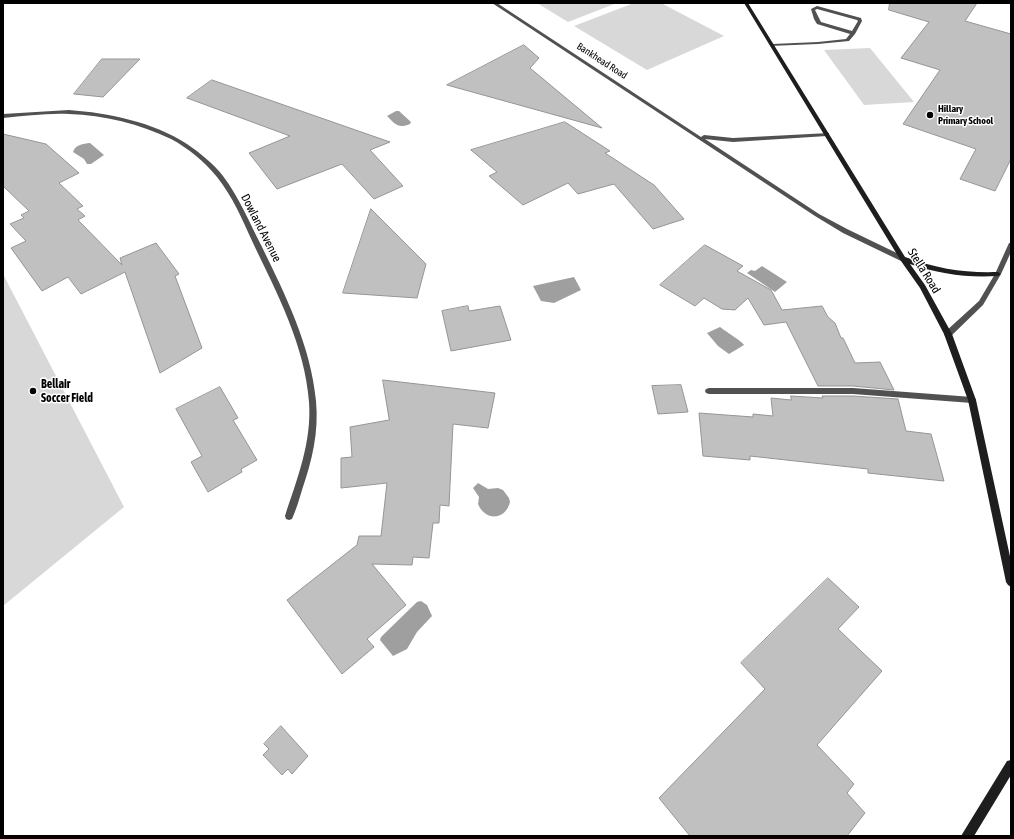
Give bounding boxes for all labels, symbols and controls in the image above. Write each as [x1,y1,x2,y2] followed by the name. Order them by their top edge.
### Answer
[574,40,630,82] street label: Bankhead Road
[938,103,993,126] place label: Hillary Primary School
[925,110,935,120] marker: Hillary Primary School
[238,192,284,264] street label: Dowland Avenue
[905,246,943,296] street label: Stella Road
[41,377,93,405] place label: Bellair Soccer Field
[28,386,38,396] marker: Bellair Soccer Field

